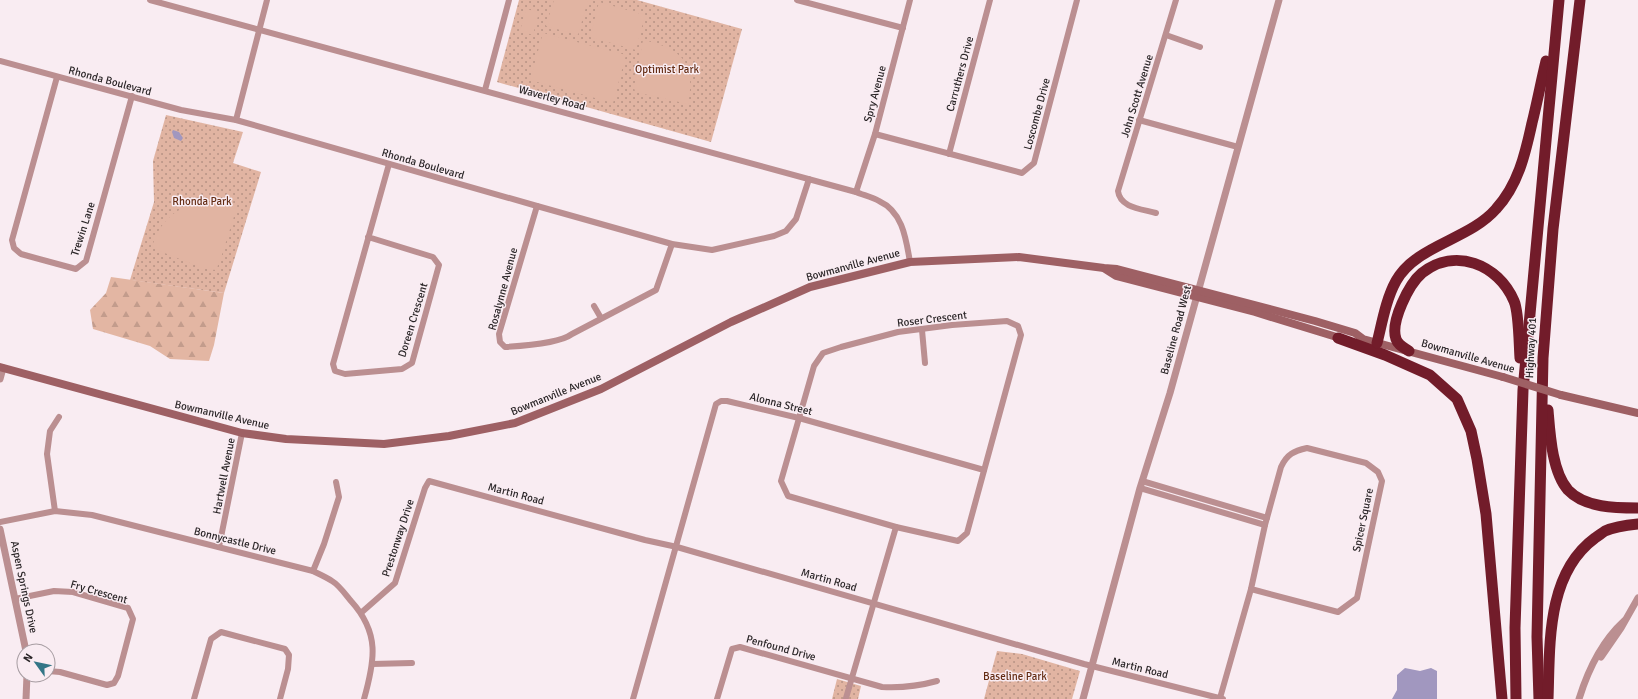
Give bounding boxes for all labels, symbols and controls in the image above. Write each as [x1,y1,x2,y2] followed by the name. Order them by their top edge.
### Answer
[944,35,976,113] street label: Carruthers Drive
[1118,53,1156,139] street label: John Scott Avenue
[635,63,699,76] park label: Optimist Park
[67,64,153,98] street label: Rhonda Boulevard
[861,64,889,124] street label: Spry Avenue
[1021,77,1053,151] street label: Loscombe Drive
[517,83,587,113] street label: Waverley Road
[380,146,466,182] street label: Rhonda Boulevard
[172,195,232,208] park label: Rhonda Park
[68,200,98,258] street label: Trewin Lane
[486,246,520,332] street label: Rosalynne Avenue
[805,246,901,284] street label: Bowmanville Avenue
[395,281,431,359] street label: Doreen Crescent
[1158,284,1194,376] street label: Baseline Road West
[896,308,968,330] street label: Roser Crescent
[1523,317,1539,379] street label: Highway 401
[1420,336,1516,376] street label: Bowmanville Avenue
[509,370,603,418] street label: Bowmanville Avenue
[748,390,814,418] street label: Alonna Street
[173,398,271,432] street label: Bowmanville Avenue
[210,437,238,515] street label: Hartwell Avenue
[486,480,546,508] street label: Martin Road
[1350,487,1376,553] street label: Spicer Square
[379,497,417,579] street label: Prestonway Drive
[193,524,277,558] street label: Bonnycastle Drive
[8,540,40,634] street label: Aspen Springs Drive
[800,566,859,594] street label: Martin Road
[69,578,129,606] street label: Fry Crescent
[745,632,817,664] street label: Penfound Drive
[16,643,56,683] north arrow
[20,651,36,665] text: N
[1110,655,1170,681] street label: Martin Road
[983,670,1047,683] park label: Baseline Park

